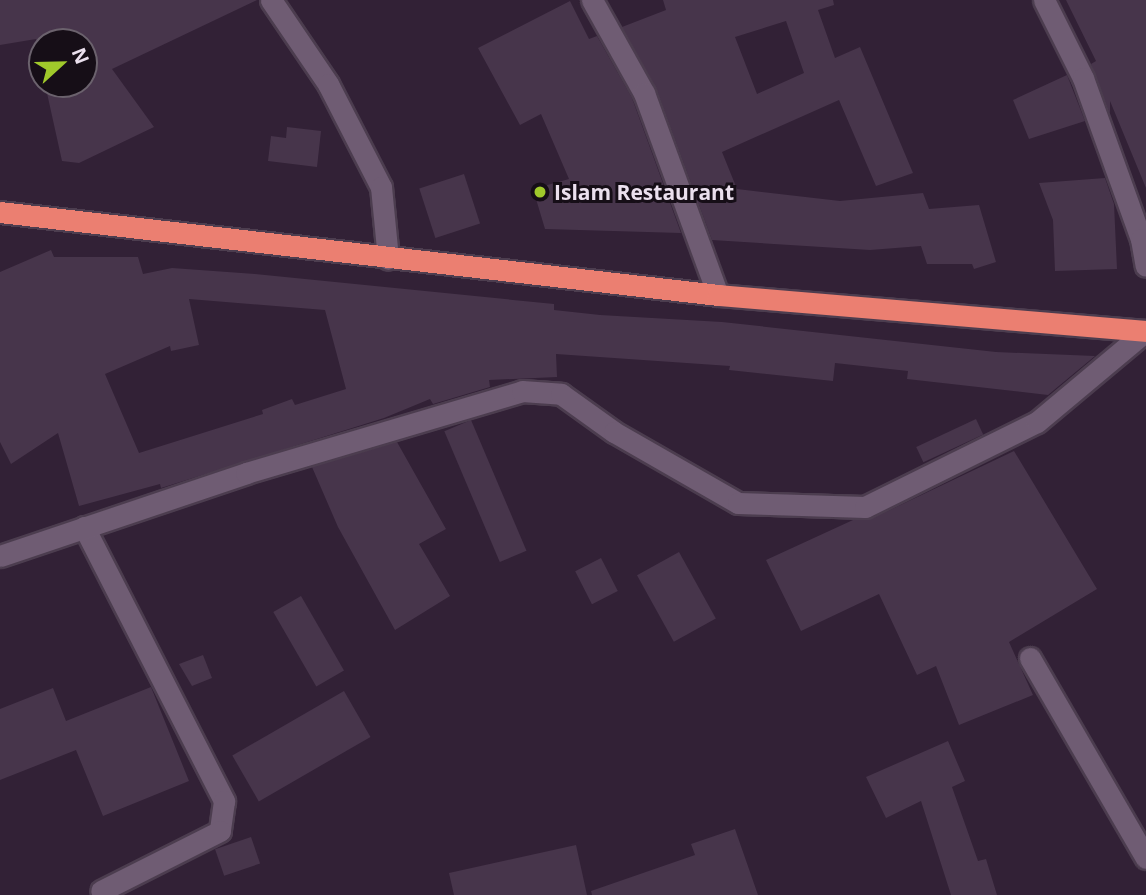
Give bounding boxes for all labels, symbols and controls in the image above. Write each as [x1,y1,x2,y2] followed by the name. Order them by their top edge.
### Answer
[28,28,98,98] north arrow
[66,44,96,68] text: N
[554,179,734,205] place label: Islam Restaurant
[532,184,548,200] marker: Islam Restaurant

